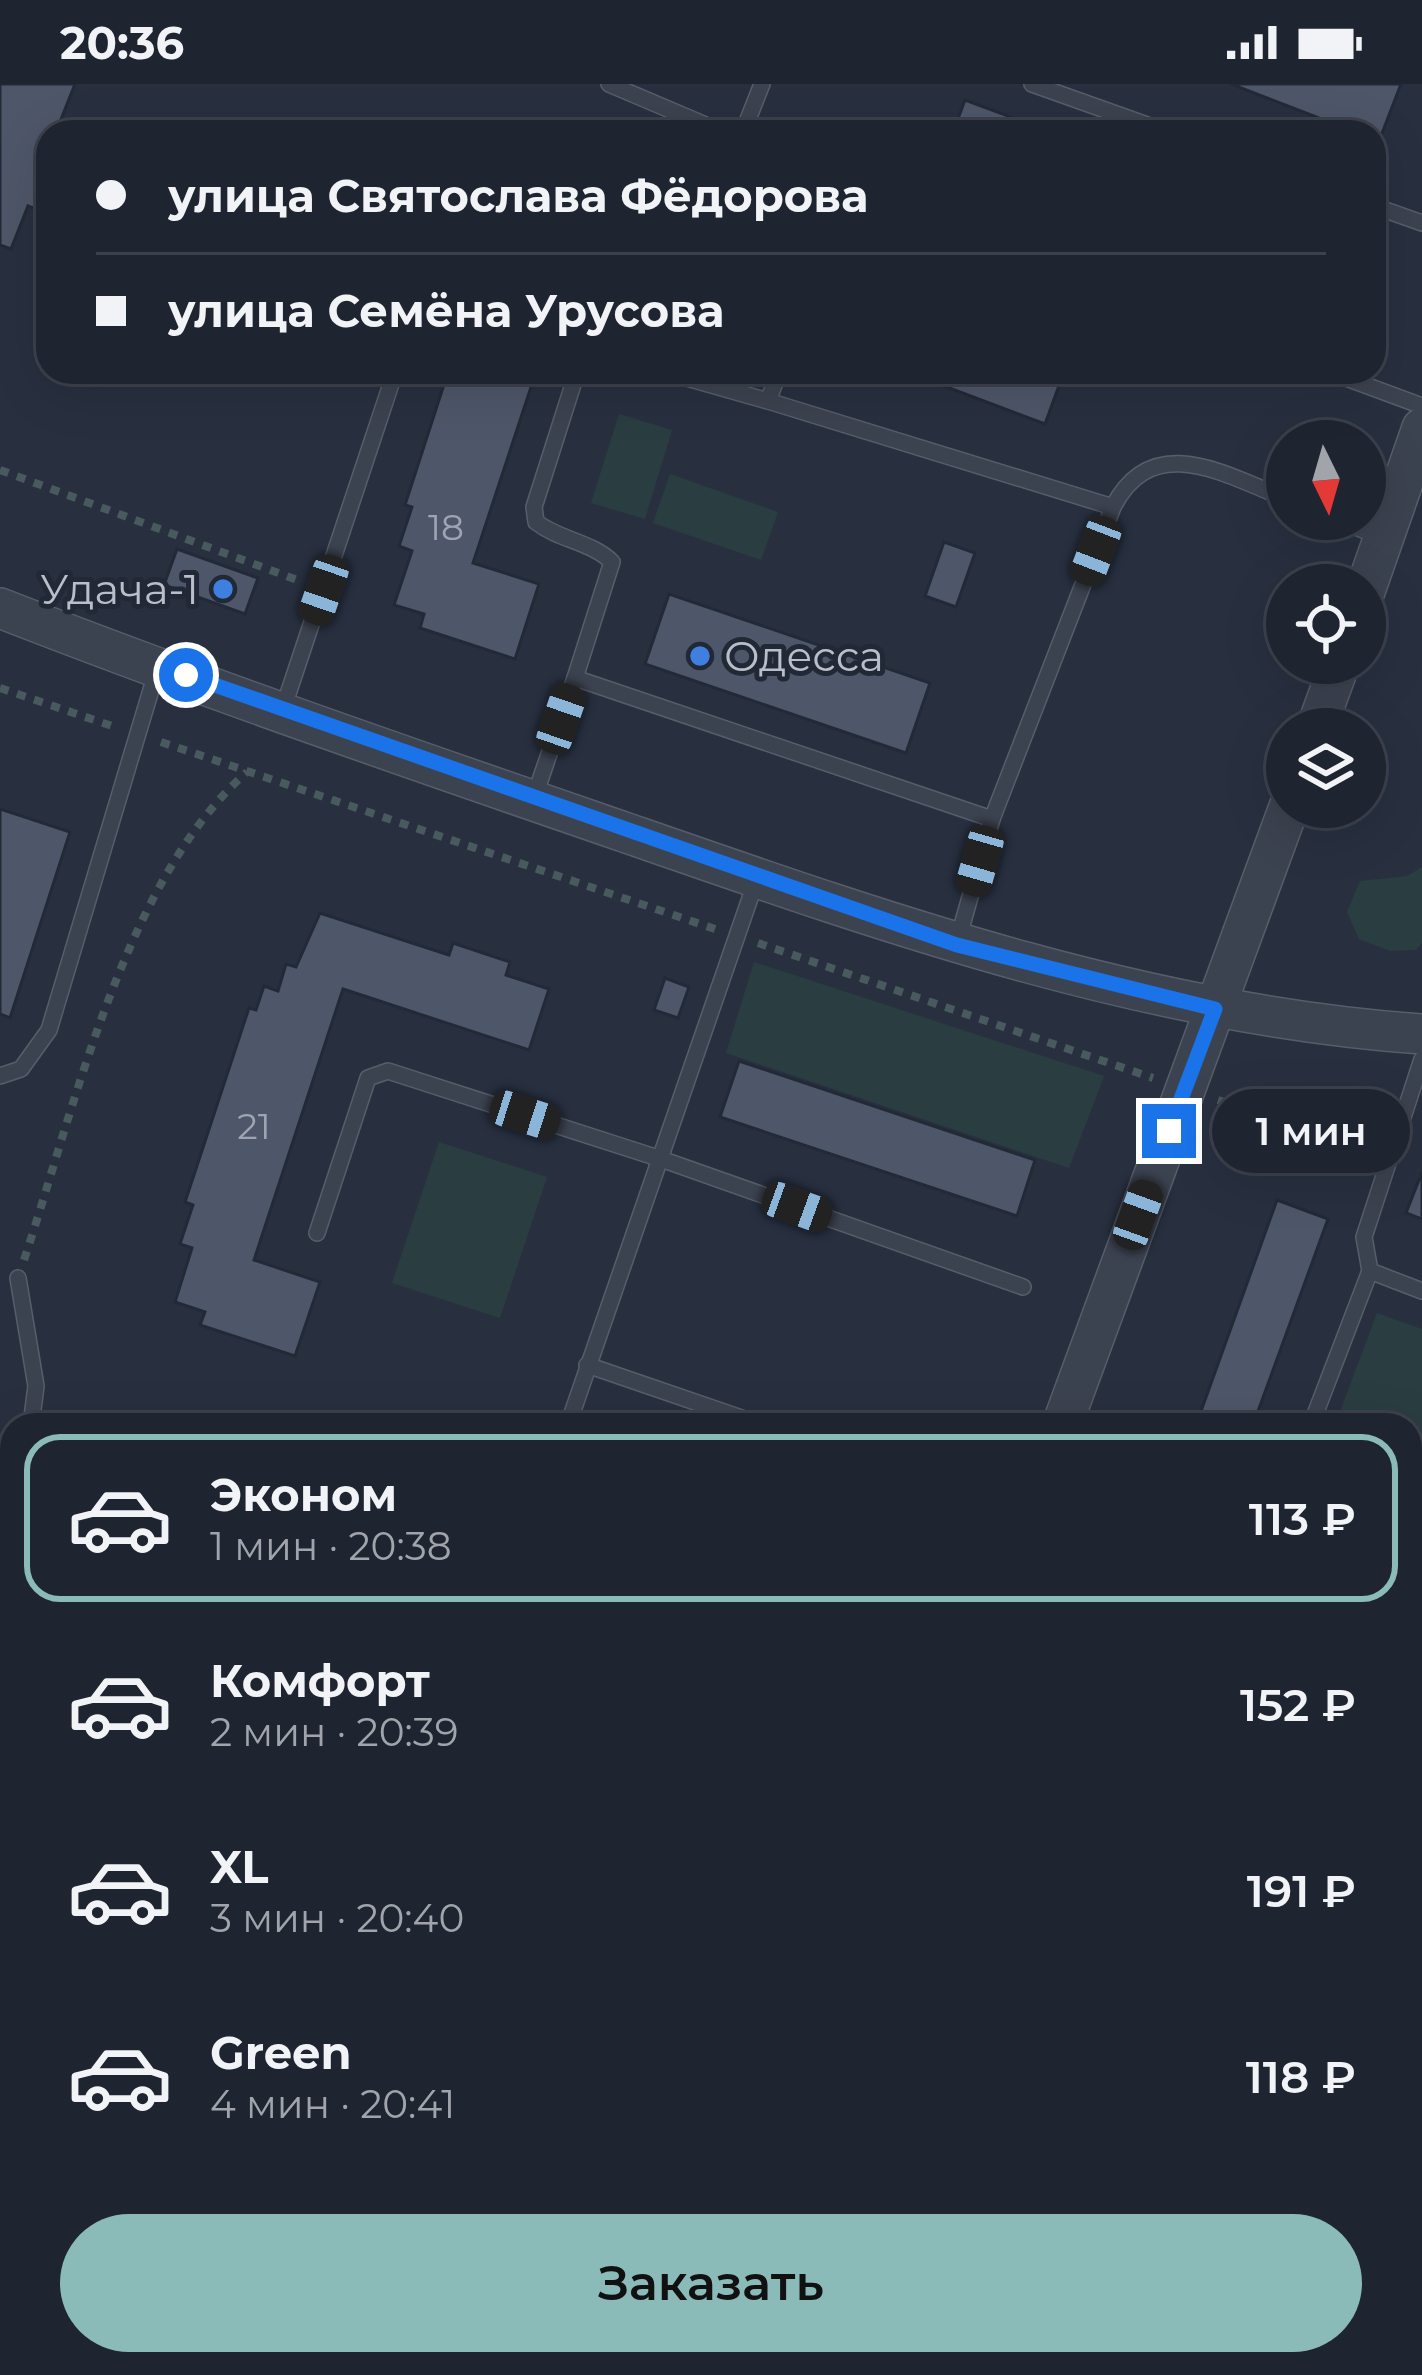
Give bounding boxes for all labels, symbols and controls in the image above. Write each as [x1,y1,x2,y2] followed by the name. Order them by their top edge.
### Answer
[60,15,184,70] text: 20:36
[168,168,868,223] text: улица Святослава Фёдорова
[168,283,724,338] text: улица Семёна Урусова
[1266,420,1386,540] north arrow
[1266,420,1386,828] map controls
[428,505,464,549] house number: 18
[1066,511,1126,591] car
[295,550,353,630] car
[40,563,199,615] place label: Удача-1
[1266,564,1386,684] button: locate
[210,576,236,602] marker: Удача-1
[724,630,884,682] place label: Одесса
[687,643,713,669] marker: Одесса
[159,648,213,702] route start
[532,679,590,759] car
[1266,708,1386,828] button: layers
[953,821,1007,901] car
[485,1087,565,1143] car
[1211,1089,1409,1173] callout: 1 мин
[237,1104,271,1148] house number: 21
[1142,1104,1196,1158] route end
[1255,1107,1367,1155] text: 1 мин
[1109,1175,1167,1255] car
[757,1178,837,1236] car
[66,1464,174,1572] icon: car
[210,1467,397,1522] text: Эконом
[1249,1491,1356,1546] text: 113 ₽
[210,1522,452,1570] text: 1 мин · 20:38
[66,1650,174,1758] icon: car
[210,1653,430,1708] text: Комфорт
[1240,1677,1356,1732] text: 152 ₽
[210,1708,459,1756] text: 2 мин · 20:39
[66,1836,174,1944] icon: car
[210,1839,268,1894] text: XL
[1247,1863,1356,1918] text: 191 ₽
[210,1894,464,1942] text: 3 мин · 20:40
[66,2022,174,2130] icon: car
[210,2025,352,2080] text: Green
[1246,2049,1356,2104] text: 118 ₽
[210,2080,455,2128] text: 4 мин · 20:41
[60,2214,1362,2352] button: Заказать

